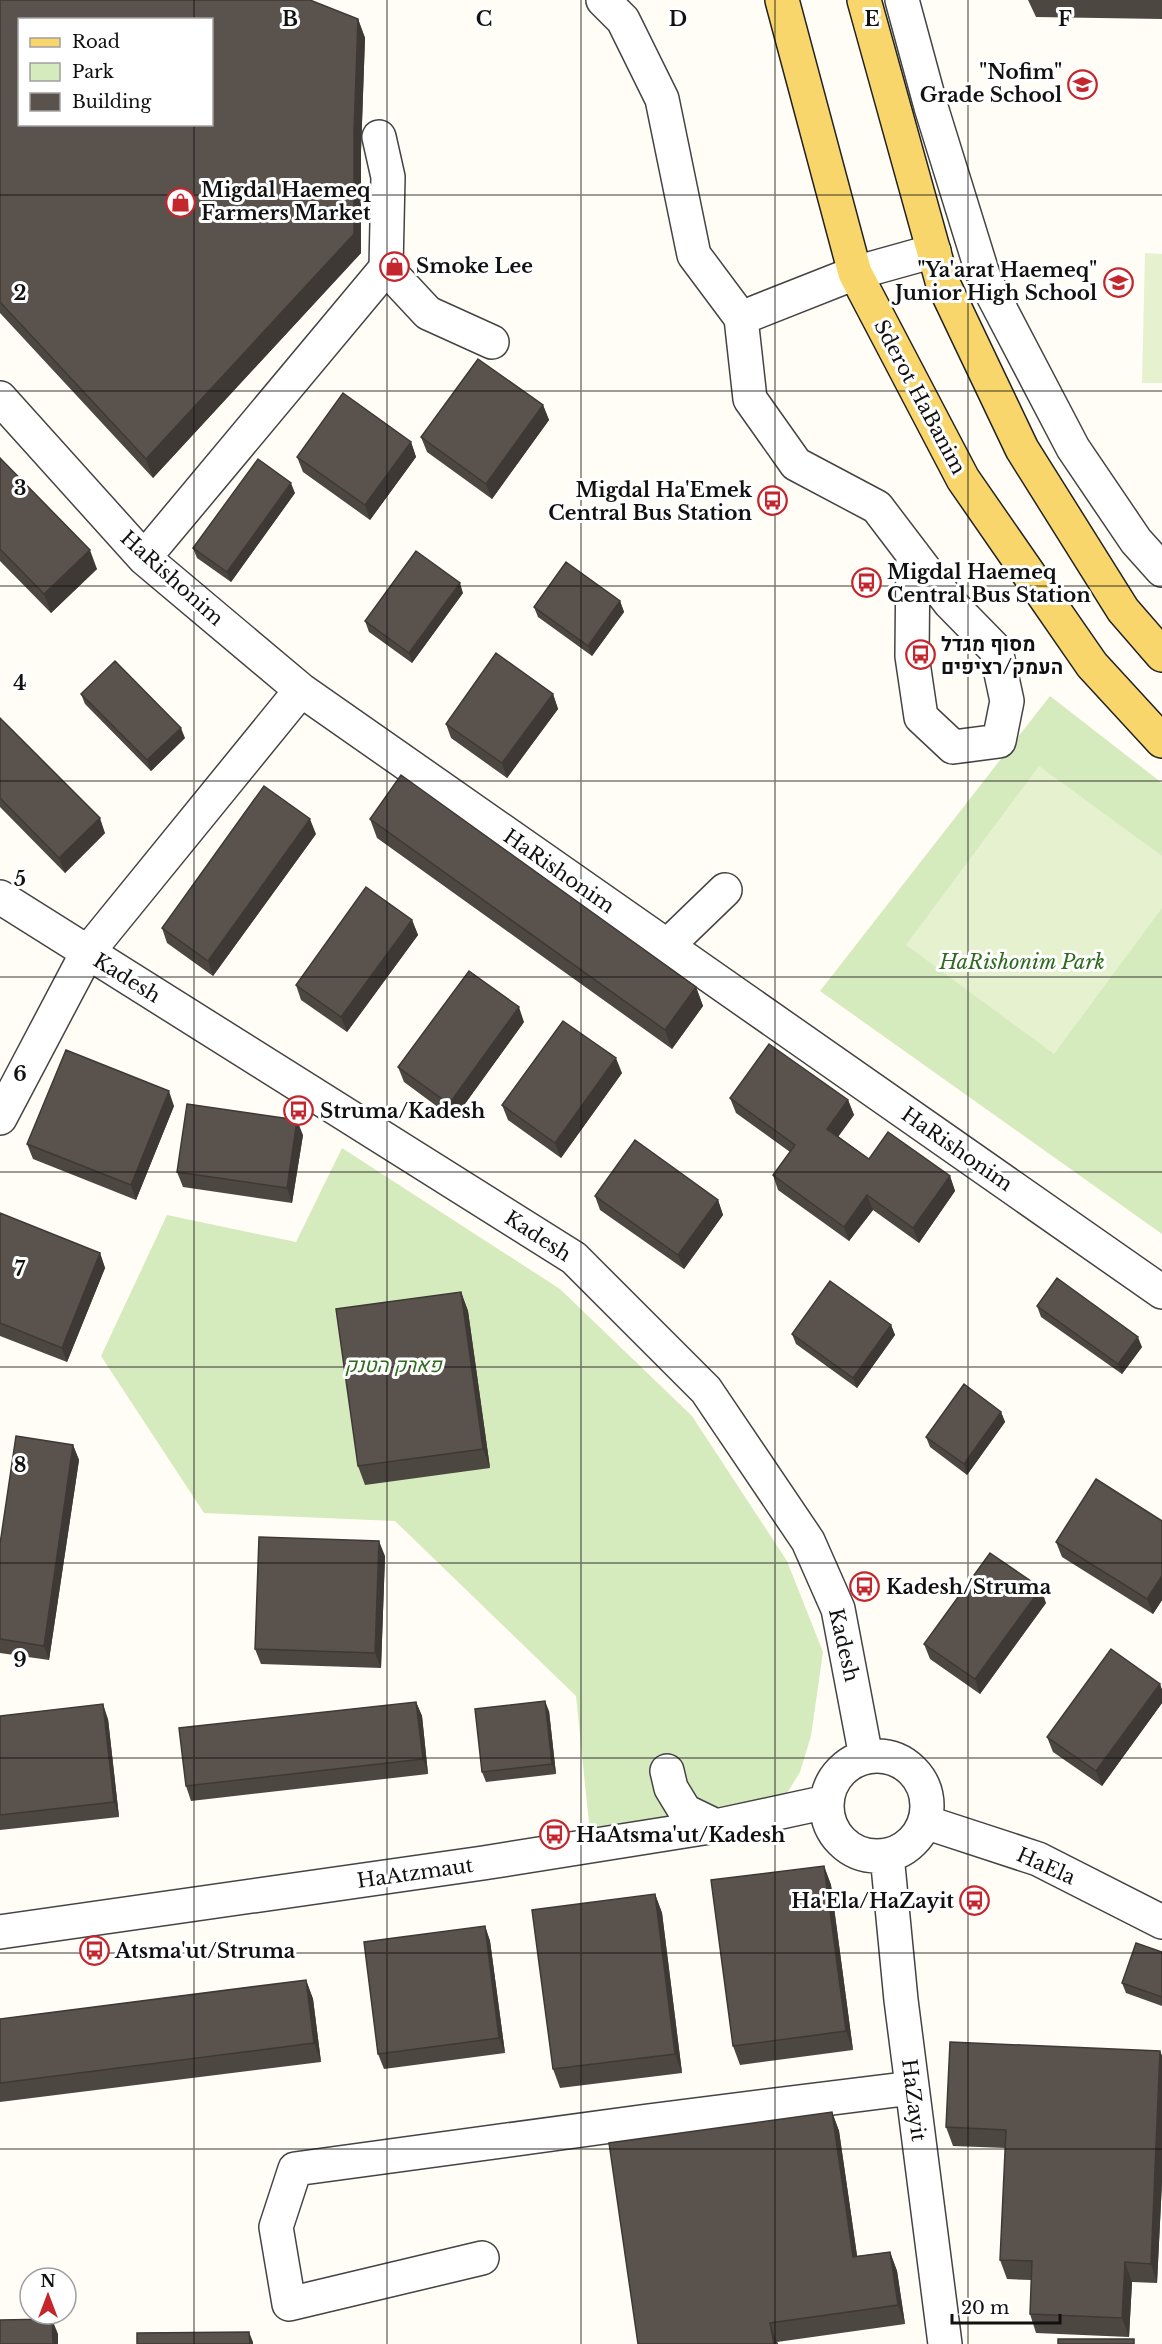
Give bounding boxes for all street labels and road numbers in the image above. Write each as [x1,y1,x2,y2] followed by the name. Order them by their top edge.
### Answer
[869,316,971,479] street label: Sderot HaBanim
[116,526,229,631] street label: HaRishonim
[499,824,620,918] street label: HaRishonim
[89,948,165,1008] street label: Kadesh
[897,1102,1018,1196] street label: HaRishonim
[500,1206,576,1266] street label: Kadesh
[824,1606,864,1684] street label: Kadesh
[1013,1842,1080,1890] street label: HaEla
[355,1853,475,1893] street label: HaAtzmaut
[897,2057,931,2143] street label: HaZayit

